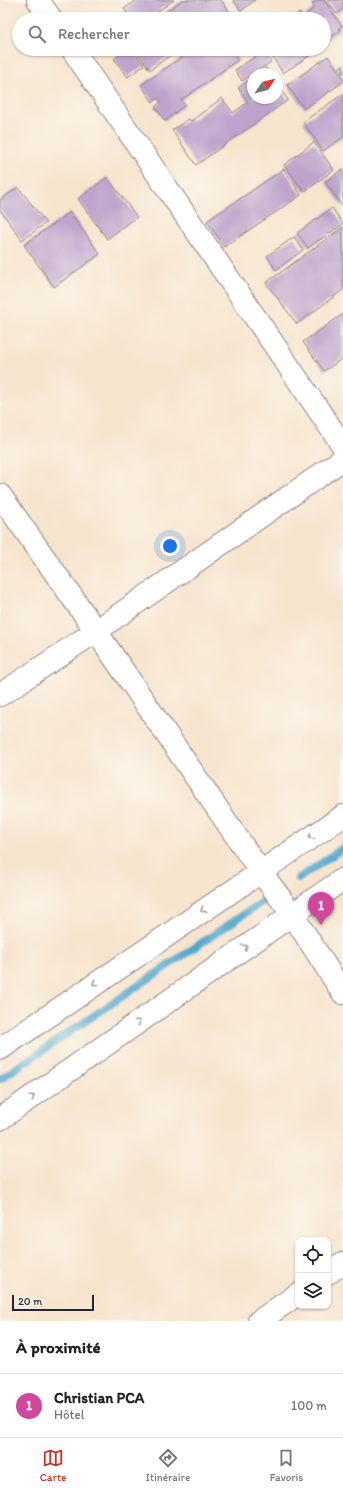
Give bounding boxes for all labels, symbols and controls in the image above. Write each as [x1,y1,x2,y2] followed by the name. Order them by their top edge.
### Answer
[12,12,331,56] search box
[26,23,48,45] icon: search
[58,25,130,43] text: Rechercher
[247,68,283,104] north arrow
[160,536,180,556] your location
[308,833,315,840] one-way arrow
[308,892,334,925] pin: 1
[200,905,207,913] one-way arrow
[240,945,247,952] one-way arrow
[93,979,100,986] one-way arrow
[134,1020,141,1027] one-way arrow
[28,1094,35,1102] one-way arrow
[295,1237,331,1309] map controls
[295,1237,331,1273] button: locate
[295,1273,331,1309] button: layers
[12,1293,94,1312] scale bar
[18,1295,42,1308] text: 20 m
[16,1337,101,1357] text: À proximité
[54,1389,144,1407] text: Christian PCA
[26,1398,32,1413] text: 1
[291,1398,327,1413] text: 100 m
[54,1407,84,1422] text: Hôtel
[40,1447,66,1484] tab: Carte
[146,1447,190,1484] tab: Itinéraire
[270,1447,303,1484] tab: Favoris

